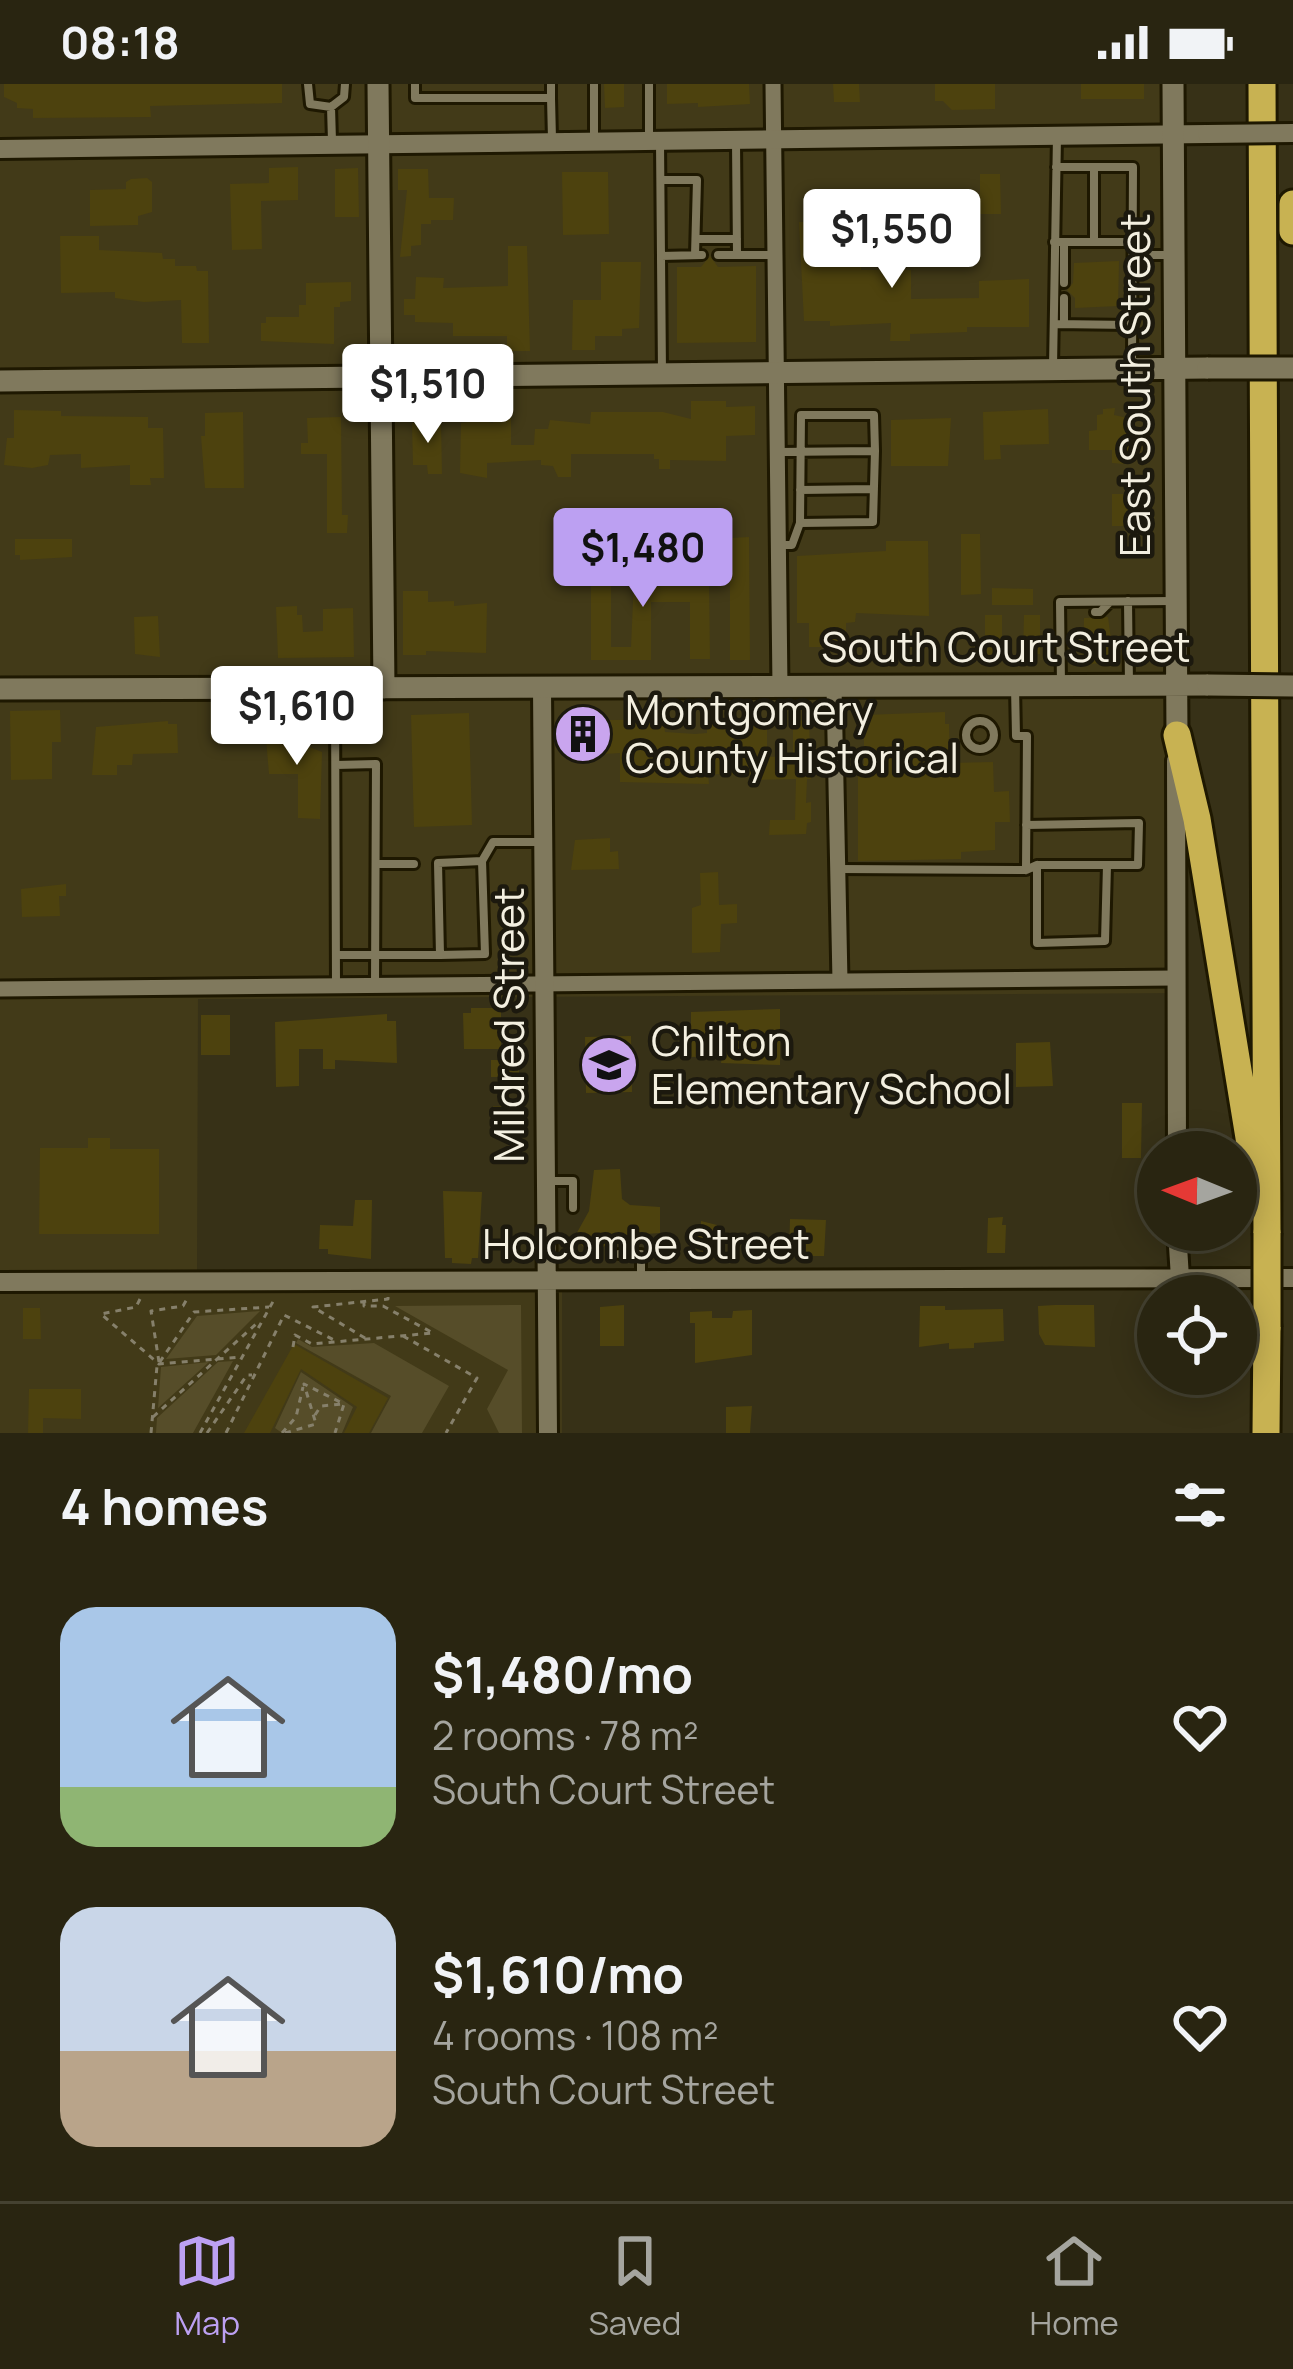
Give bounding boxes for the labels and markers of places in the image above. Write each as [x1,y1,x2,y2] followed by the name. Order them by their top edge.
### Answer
[794,189,990,291] pin: $1,550
[330,344,526,446] pin: $1,510
[545,508,741,610] pin: $1,480
[199,666,395,768] pin: $1,610
[625,680,959,786] place label: Montgomery County Historical
[552,703,614,765] building icon: Montgomery County Historical
[651,1011,1012,1117] place label: Chilton Elementary School
[578,1034,640,1096] school or university icon: Chilton Elementary School

